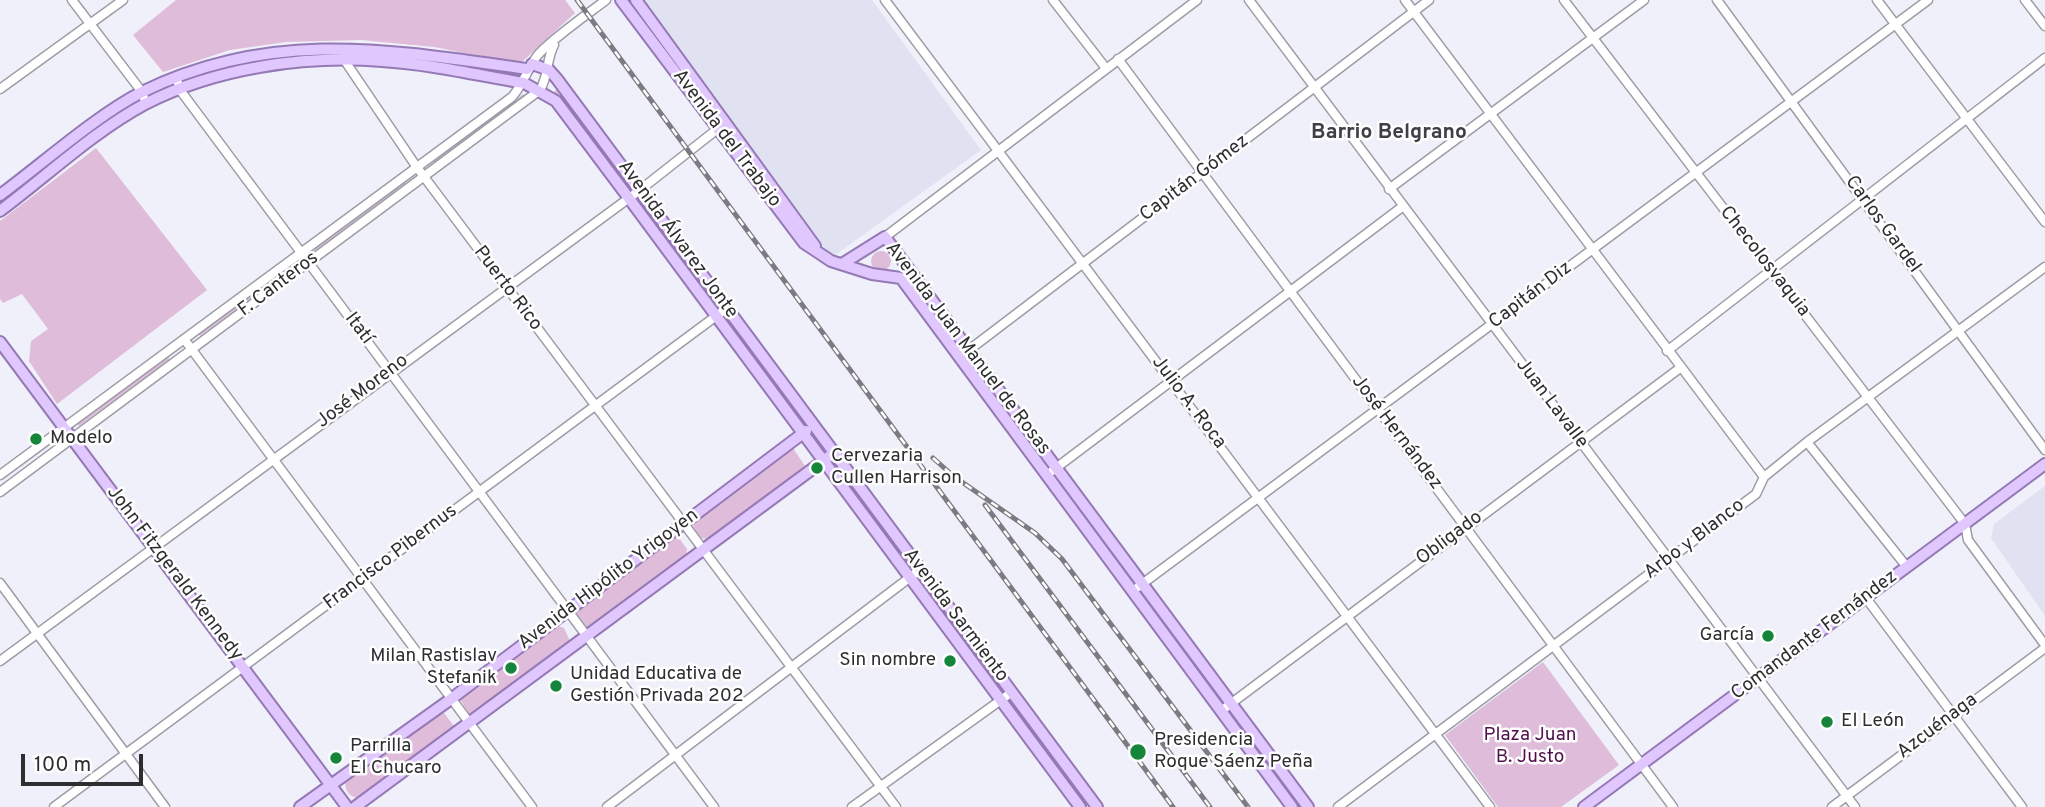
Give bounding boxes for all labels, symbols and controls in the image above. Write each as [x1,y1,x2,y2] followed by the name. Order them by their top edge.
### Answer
[667,66,785,212] street label: Avenida del Trabajo
[1311,121,1467,147] district label: Barrio Belgrano
[1136,131,1254,227] street label: Capitán Gómez
[612,157,742,323] street label: Avenida Álvarez Jonte
[1839,172,1925,278] street label: Carlos Gardel
[1714,202,1814,322] street label: Checolosvaquia
[879,238,1055,460] street label: Avenida Juan Manuel de Rosas
[468,242,546,336] street label: Puerto Rico
[234,248,324,322] street label: F. Canteros
[1485,257,1577,335] street label: Capitán Diz
[339,309,377,349] street label: Itatí
[313,350,413,434] street label: José Moreno
[1146,352,1230,454] street label: Julio A. Roca
[1510,355,1592,453] street label: Juan Lavalle
[1346,371,1446,495] street label: José Hernández
[50,428,113,450] place label: Modelo
[28,431,44,447] marker: Modelo
[831,446,962,490] place label: Cervezaria Cullen Harrison
[809,460,825,476] marker: Cervezaria Cullen Harrison
[101,482,247,666] street label: John Fitzgerald Kennedy
[1640,495,1750,585] street label: Arbo y Blanco
[320,500,462,616] street label: Francisco Pibernus
[514,505,704,655] street label: Avenida Hipólito Yrigoyen
[1412,507,1488,571] street label: Obligado
[897,545,1013,687] street label: Avenida Sarmiento
[1727,566,1903,706] street label: Comandante Fernández
[1699,625,1754,647] place label: García
[1760,628,1776,644] marker: García
[370,646,497,690] place label: Milan Rastislav Stefanik
[839,650,936,672] place label: Sin nombre
[942,653,958,669] marker: Sin nombre
[503,660,519,676] marker: Milan Rastislav Stefanik
[570,664,744,708] place label: Unidad Educativa de Gestión Privada 202
[548,678,564,694] marker: Unidad Educativa de Gestión Privada 202
[1893,690,1983,764] street label: Azcuénaga
[1841,711,1904,733] place label: El León
[1819,714,1835,730] marker: El León
[1483,725,1577,769] park label: Plaza Juan B. Justo
[1154,730,1313,774] place label: Presidencia Roque Sáenz Peña
[350,736,441,780] place label: Parrilla El Chucaro
[24,740,147,784] scale bar
[1128,742,1148,762] marker: Presidencia Roque Sáenz Peña
[328,750,344,766] marker: Parrilla El Chucaro
[34,752,91,779] text: 100 m

